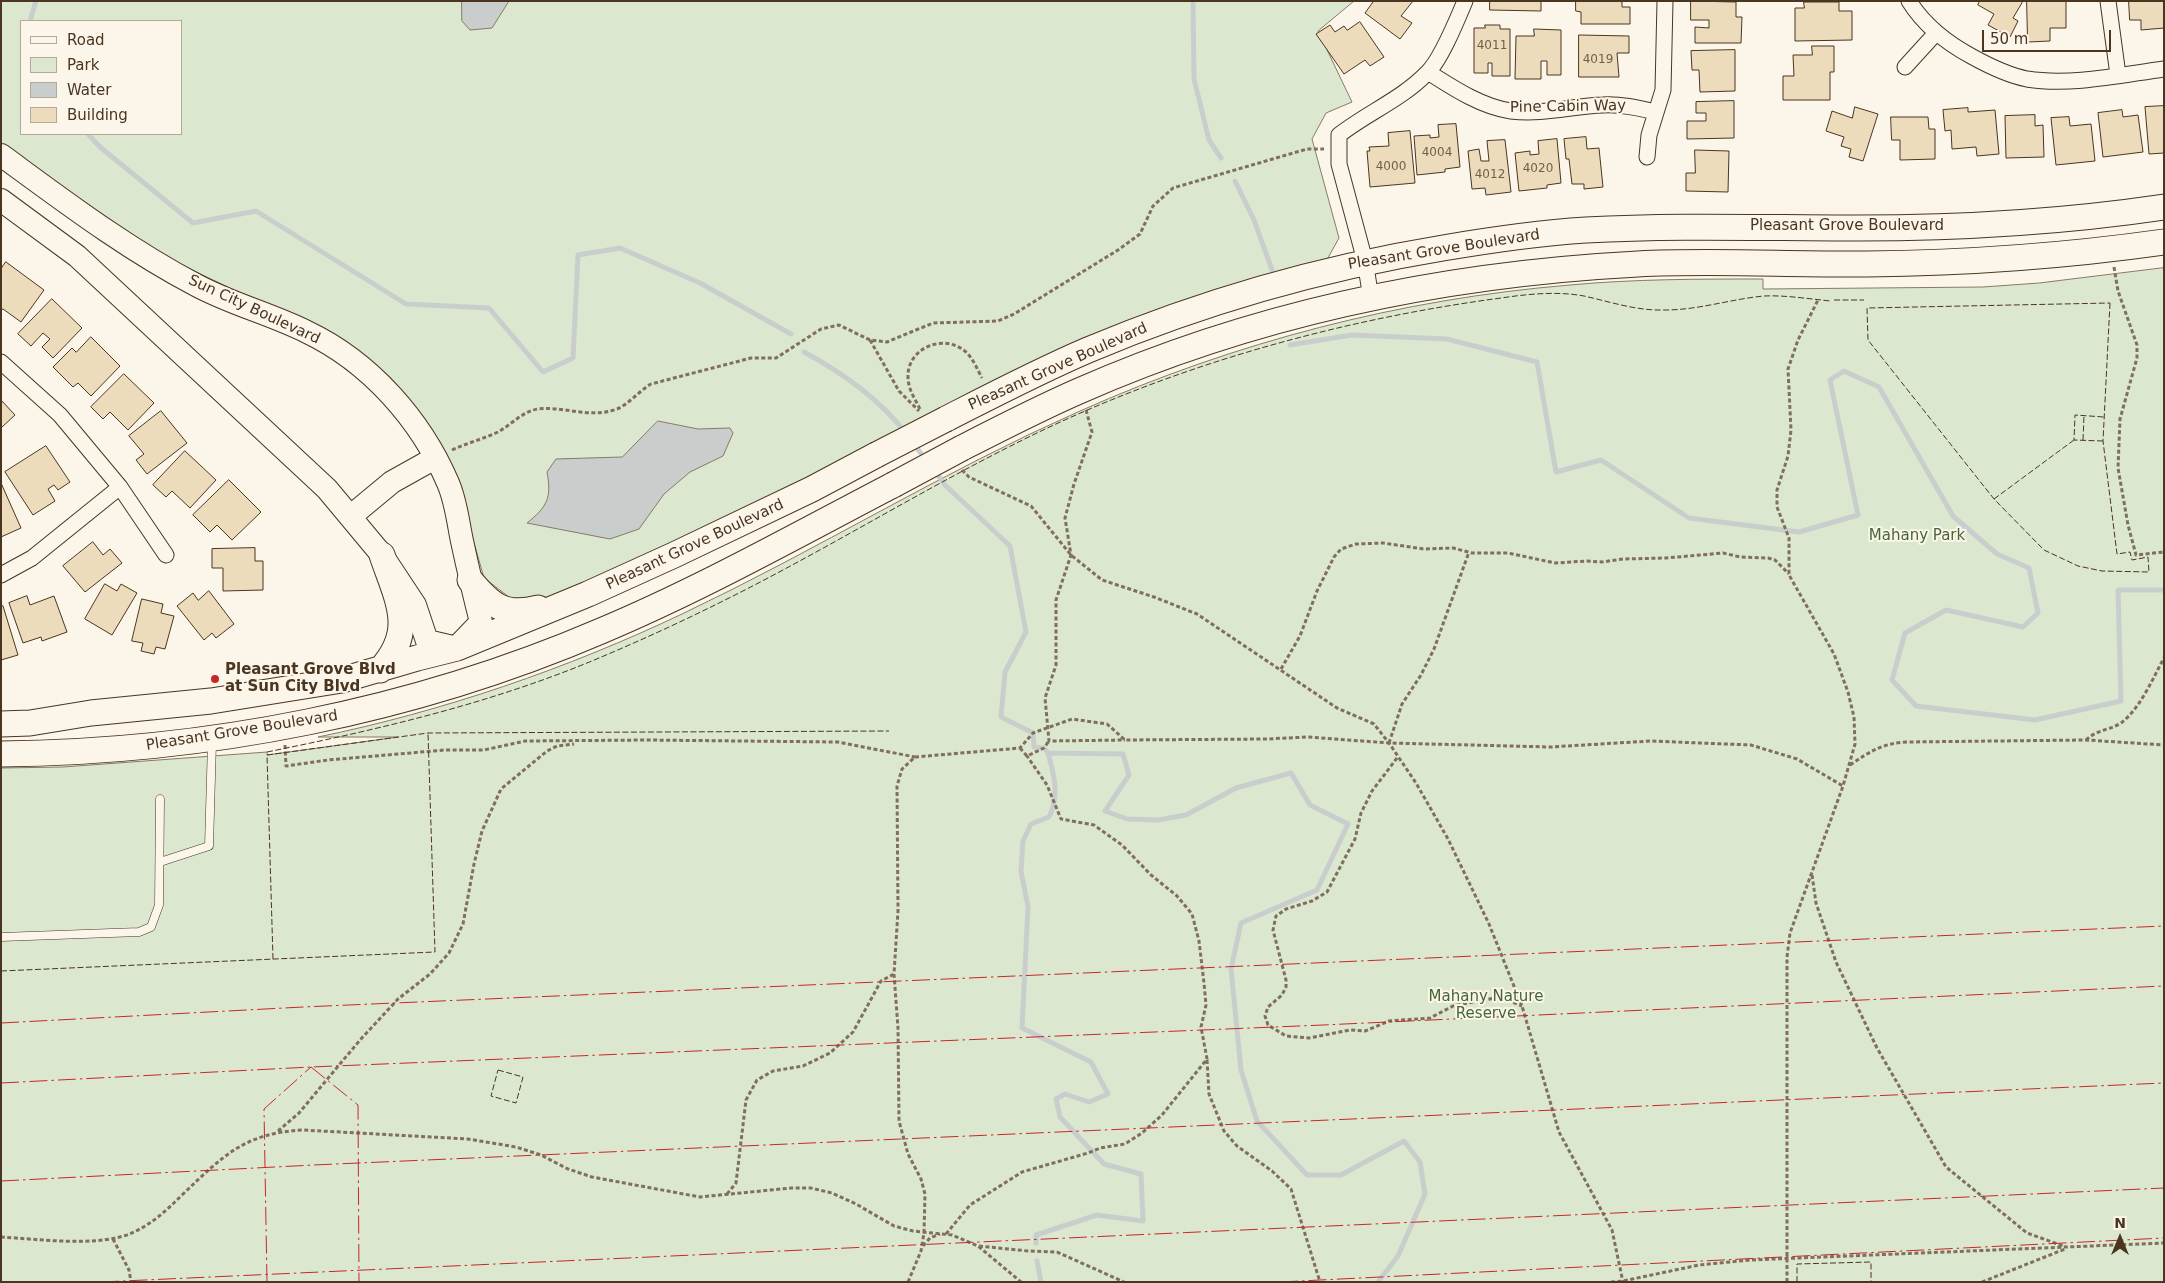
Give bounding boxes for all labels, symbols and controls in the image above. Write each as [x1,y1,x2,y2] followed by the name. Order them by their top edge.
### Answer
[20,20,182,135] legend
[1985,20,2114,52] scale bar
[1990,30,2028,48] text: 50 m
[67,31,105,49] text: Road
[1477,39,1507,53] house number: 4011
[1583,53,1613,67] house number: 4019
[67,56,99,74] text: Park
[67,81,111,99] text: Water
[1510,97,1626,117] street label: Pine Cabin Way
[67,106,128,124] text: Building
[1422,146,1452,160] house number: 4004
[1376,160,1406,174] house number: 4000
[1523,162,1553,176] house number: 4020
[1475,168,1505,182] house number: 4012
[1750,217,1944,235] street label: Pleasant Grove Boulevard
[1347,226,1541,274] street label: Pleasant Grove Boulevard
[185,272,323,348] street label: Sun City Boulevard
[966,319,1150,415] street label: Pleasant Grove Boulevard
[603,496,787,594] street label: Pleasant Grove Boulevard
[1869,527,1965,545] park label: Mahany Park
[225,661,396,696] place label: Pleasant Grove Blvd at Sun City Blvd
[209,673,221,685] marker: Pleasant Grove Blvd at Sun City Blvd
[145,707,339,755] street label: Pleasant Grove Boulevard
[1429,988,1543,1023] park label: Mahany Nature Reserve
[2095,1213,2145,1263] north arrow
[2114,1215,2126,1231] text: N

